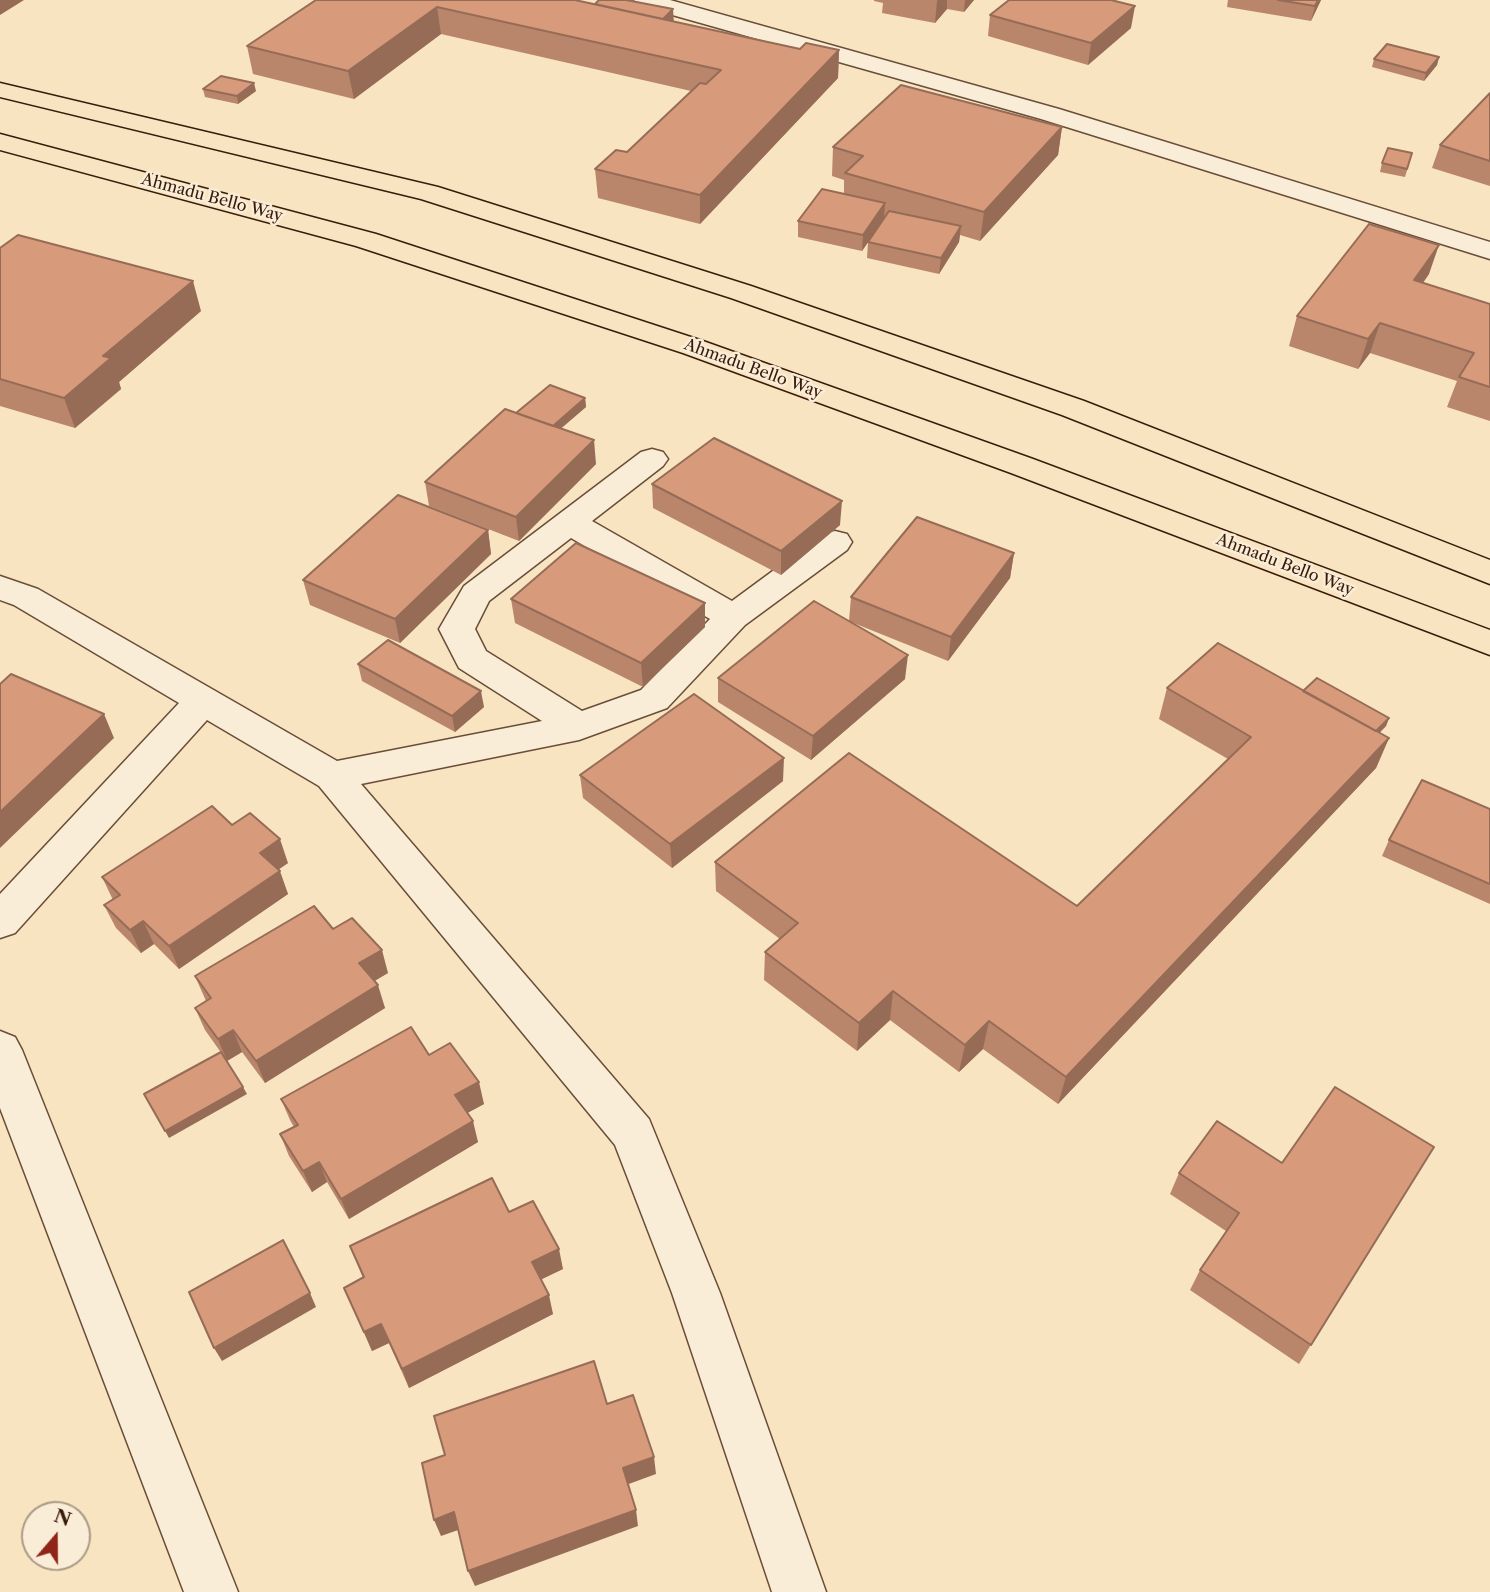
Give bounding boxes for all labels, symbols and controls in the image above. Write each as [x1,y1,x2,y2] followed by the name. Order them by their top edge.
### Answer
[139,170,285,226] street label: Ahmadu Bello Way
[681,335,825,403] street label: Ahmadu Bello Way
[1213,530,1357,600] street label: Ahmadu Bello Way
[21,1501,91,1571] north arrow
[51,1504,74,1531] text: N

